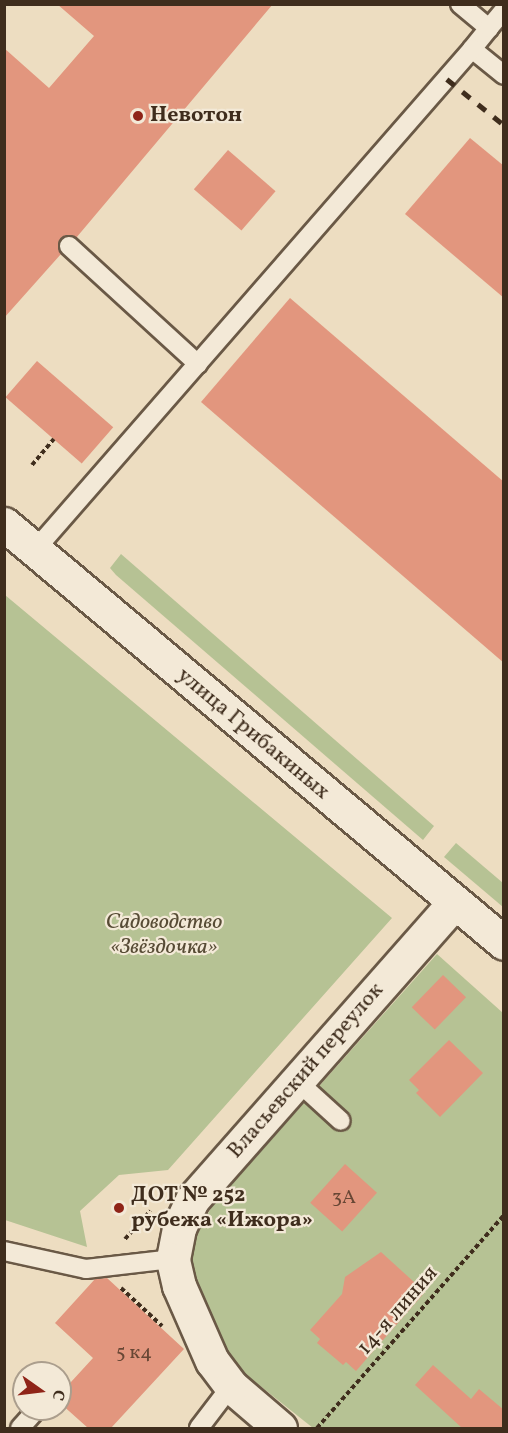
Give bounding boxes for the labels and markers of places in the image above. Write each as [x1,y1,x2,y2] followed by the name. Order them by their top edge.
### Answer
[150,103,242,129] place label: Невотон
[131,109,145,123] marker: Невотон
[131,1182,313,1234] place label: ДОТ № 252 рубежа «Ижора»
[112,1201,126,1215] marker: ДОТ № 252 рубежа «Ижора»

